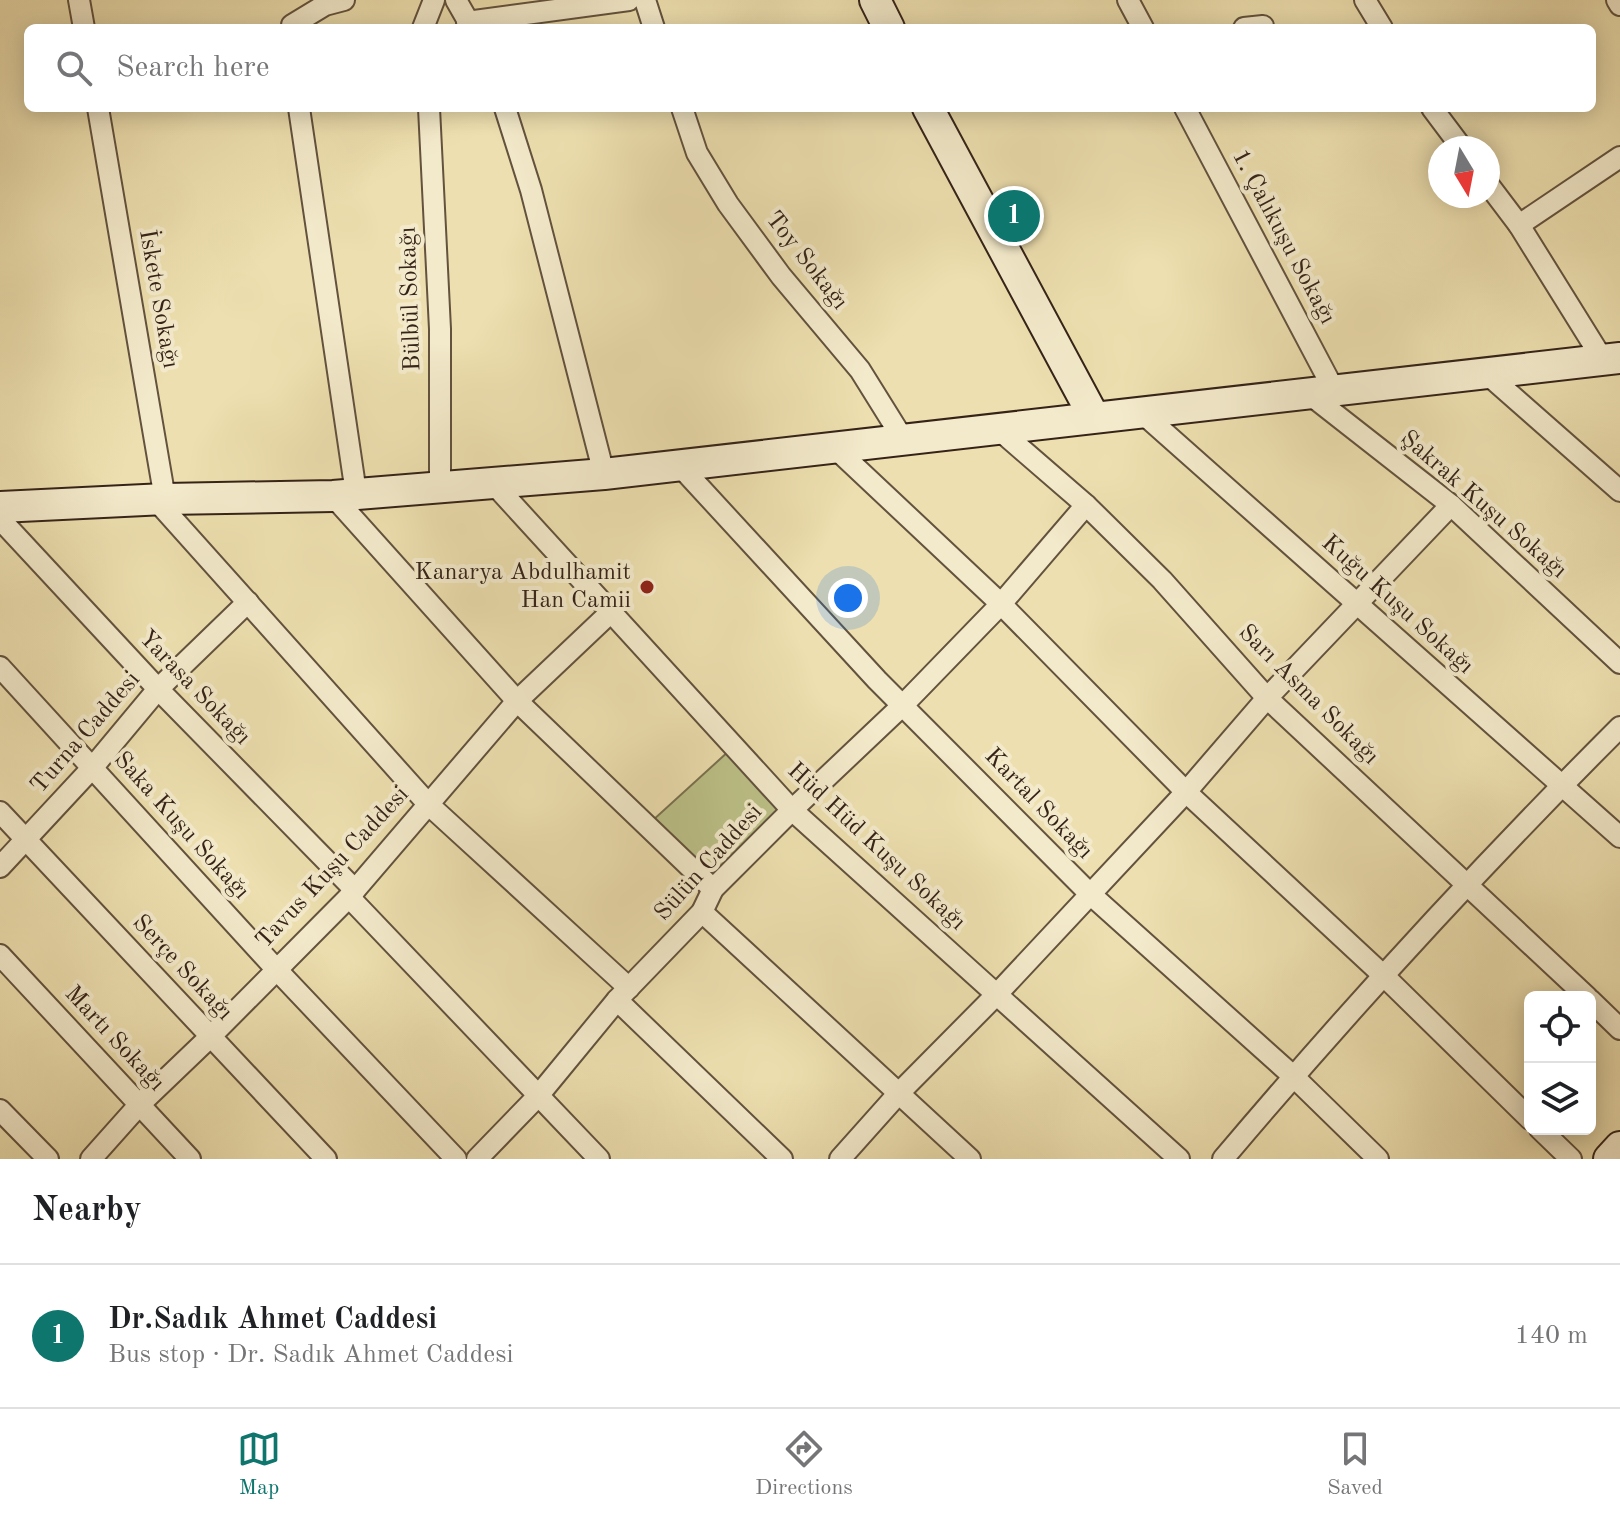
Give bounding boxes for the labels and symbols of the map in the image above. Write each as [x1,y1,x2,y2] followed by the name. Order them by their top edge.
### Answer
[1428,136,1500,208] north arrow
[1227,146,1339,328] street label: 1. Çalıkuşu Sokağı
[988,186,1040,246] pin: 1
[760,207,852,315] street label: Toy Sokağı
[396,226,426,372] street label: Bülbül Sokağı
[134,227,185,370] street label: İskete Sokağı
[1395,427,1571,583] street label: Şakrak Kuşu Sokağı
[1317,531,1477,679] street label: Kuğu Kuşu Sokağı
[415,561,631,613] place label: Kanarya Abdulhamit Han Camii
[638,578,656,596] marker: Kanarya Abdulhamit Han Camii
[828,578,868,618] your location
[1233,620,1383,770] street label: Sarı Asma Sokağı
[134,626,254,750] street label: Yarasa Sokağı
[27,668,145,798] street label: Turna Caddesi
[979,744,1097,864] street label: Kartal Sokağı
[109,748,253,904] street label: Saka Kuşu Sokağı
[782,759,970,935] street label: Hüd Hüd Kuşu Sokağı
[252,782,414,954] street label: Tavus Kuşu Caddesi
[651,800,767,926] street label: Sülün Caddesi
[127,911,237,1025] street label: Serçe Sokağı
[60,982,168,1096] street label: Martı Sokağı

